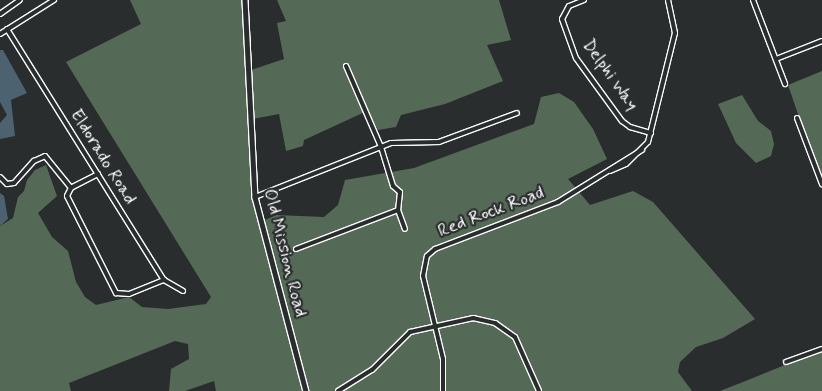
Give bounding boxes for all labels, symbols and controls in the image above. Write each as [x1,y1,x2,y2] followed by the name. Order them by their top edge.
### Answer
[577,34,643,116] street label: Delphi Way
[66,106,140,208] street label: Eldorado Road
[436,182,546,242] street label: Red Rock Road
[259,189,311,317] street label: Old Mission Road

